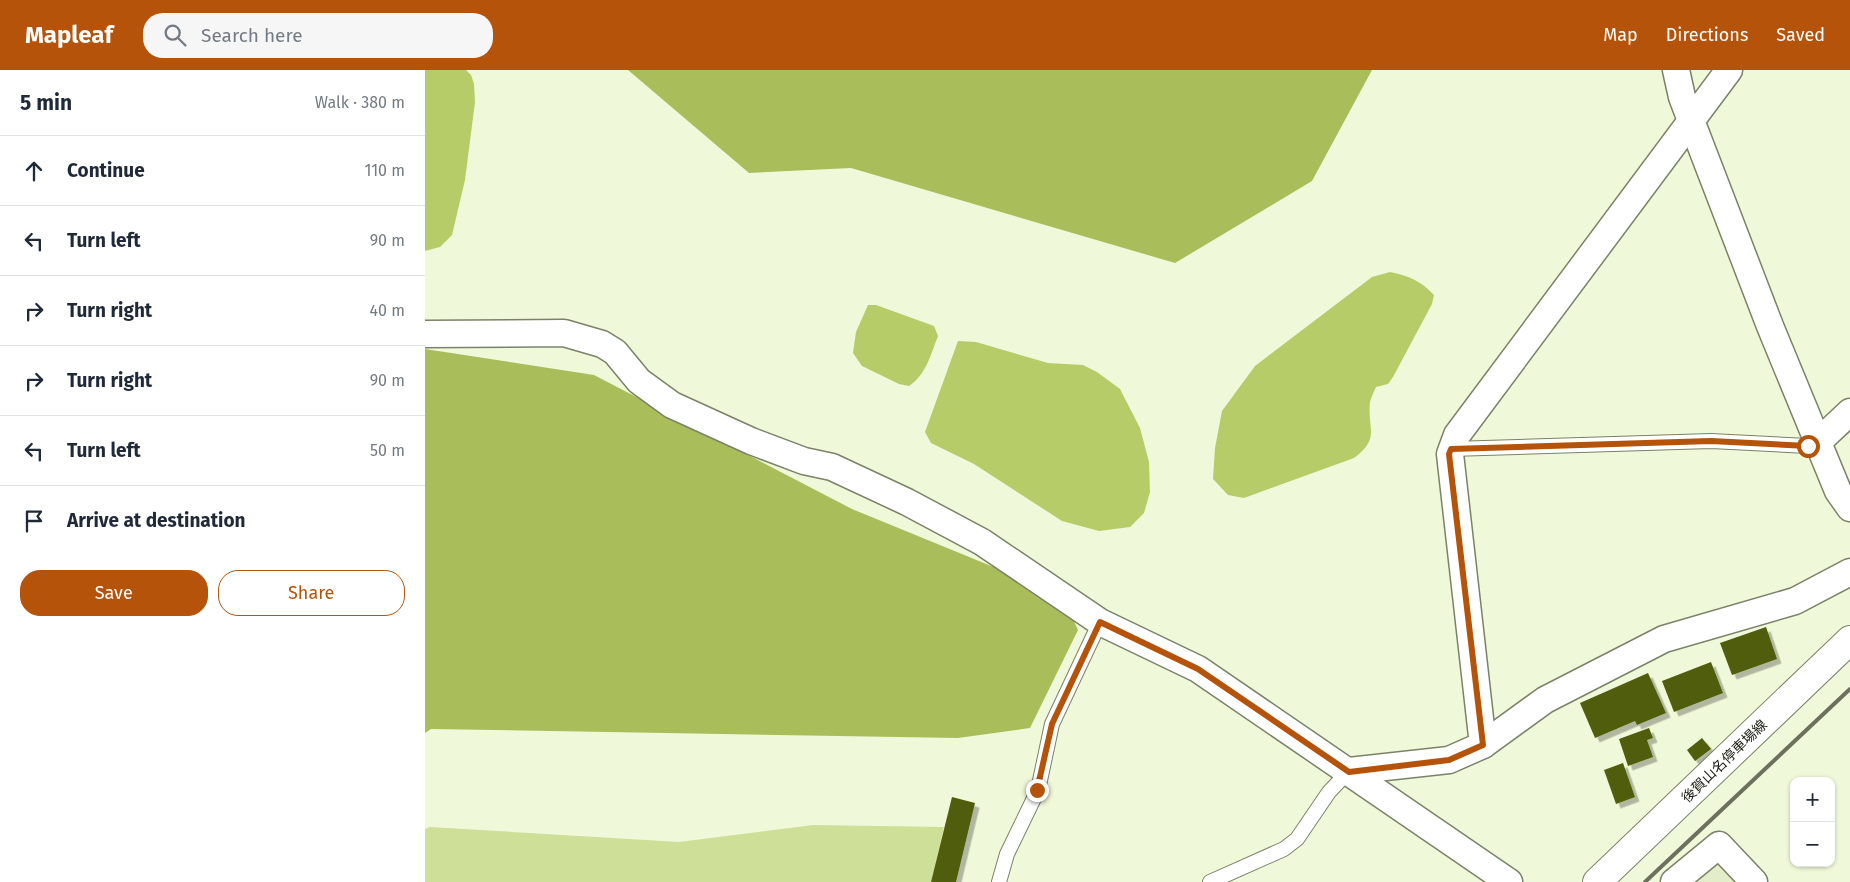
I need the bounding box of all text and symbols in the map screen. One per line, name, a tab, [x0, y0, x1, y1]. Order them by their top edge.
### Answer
search box	[143, 13, 493, 58]
text: Mapleaf	[25, 21, 113, 49]
icon: search	[161, 21, 189, 49]
text: Search here	[201, 24, 303, 47]
text: Map	[1603, 24, 1638, 46]
text: Directions	[1666, 24, 1748, 46]
text: Saved	[1776, 24, 1825, 46]
text: 5 min	[20, 90, 72, 116]
text: Walk · 380 m	[315, 93, 405, 112]
icon: ahead	[20, 157, 48, 185]
text: Continue	[67, 159, 145, 182]
text: 110 m	[364, 161, 405, 180]
icon: left	[20, 227, 48, 255]
text: Turn left	[67, 229, 141, 252]
text: 90 m	[370, 231, 405, 250]
icon: right	[20, 297, 48, 325]
text: Turn right	[67, 299, 152, 322]
text: 40 m	[370, 301, 405, 320]
icon: right	[20, 367, 48, 395]
text: Turn right	[67, 369, 152, 392]
text: 90 m	[370, 371, 405, 390]
route start	[1797, 435, 1820, 458]
icon: left	[20, 437, 48, 465]
text: Turn left	[67, 439, 141, 462]
text: 50 m	[370, 441, 405, 460]
icon: arrive	[20, 507, 48, 535]
text: Arrive at destination	[67, 509, 246, 532]
button: Save	[20, 570, 208, 616]
button: Share	[218, 570, 405, 616]
street label: 後賀山名停車場線	[1678, 716, 1771, 806]
map controls	[1790, 777, 1835, 867]
button: +	[1790, 777, 1835, 822]
route end	[1026, 779, 1049, 802]
button: −	[1790, 822, 1835, 867]

